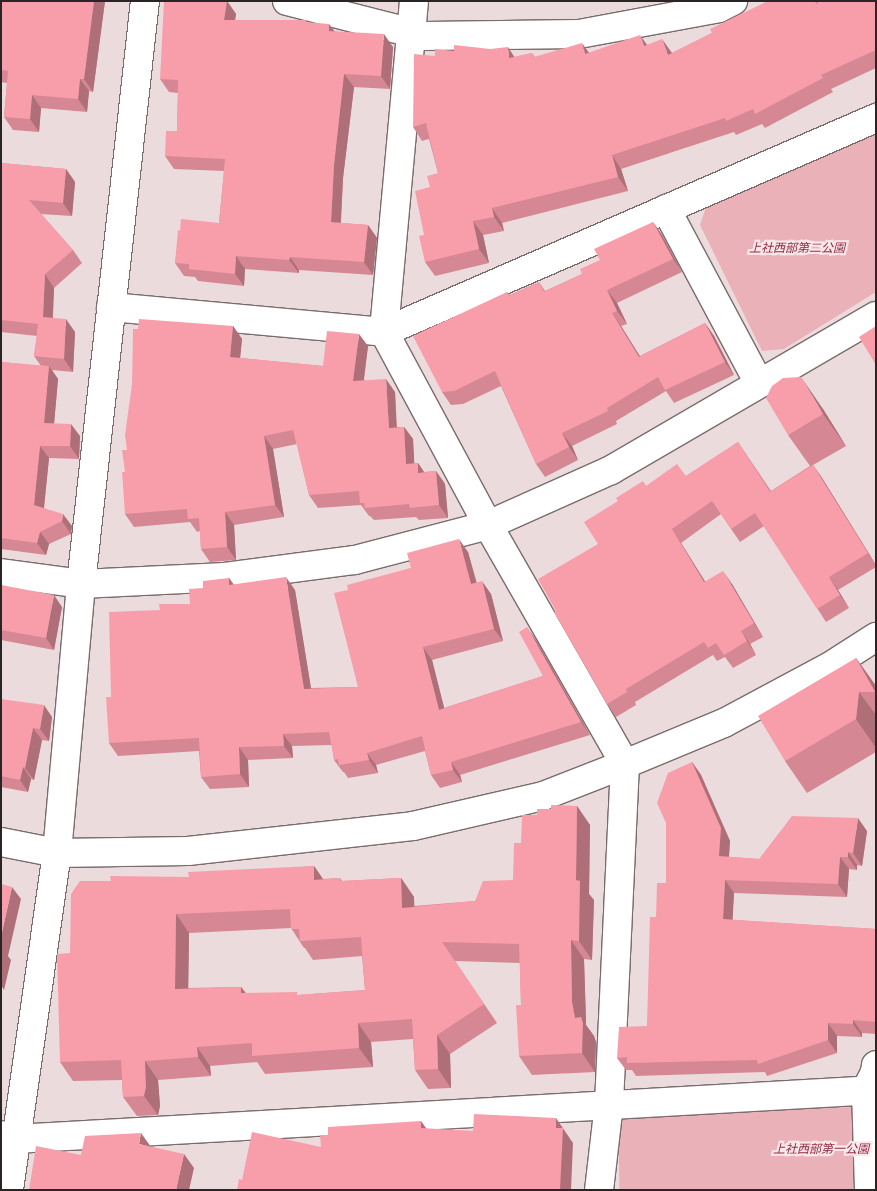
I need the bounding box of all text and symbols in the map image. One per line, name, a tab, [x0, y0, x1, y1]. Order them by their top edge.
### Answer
park label: 上社西部第二公園	[749, 241, 845, 255]
park label: 上社西部第一公園	[773, 1142, 869, 1156]

